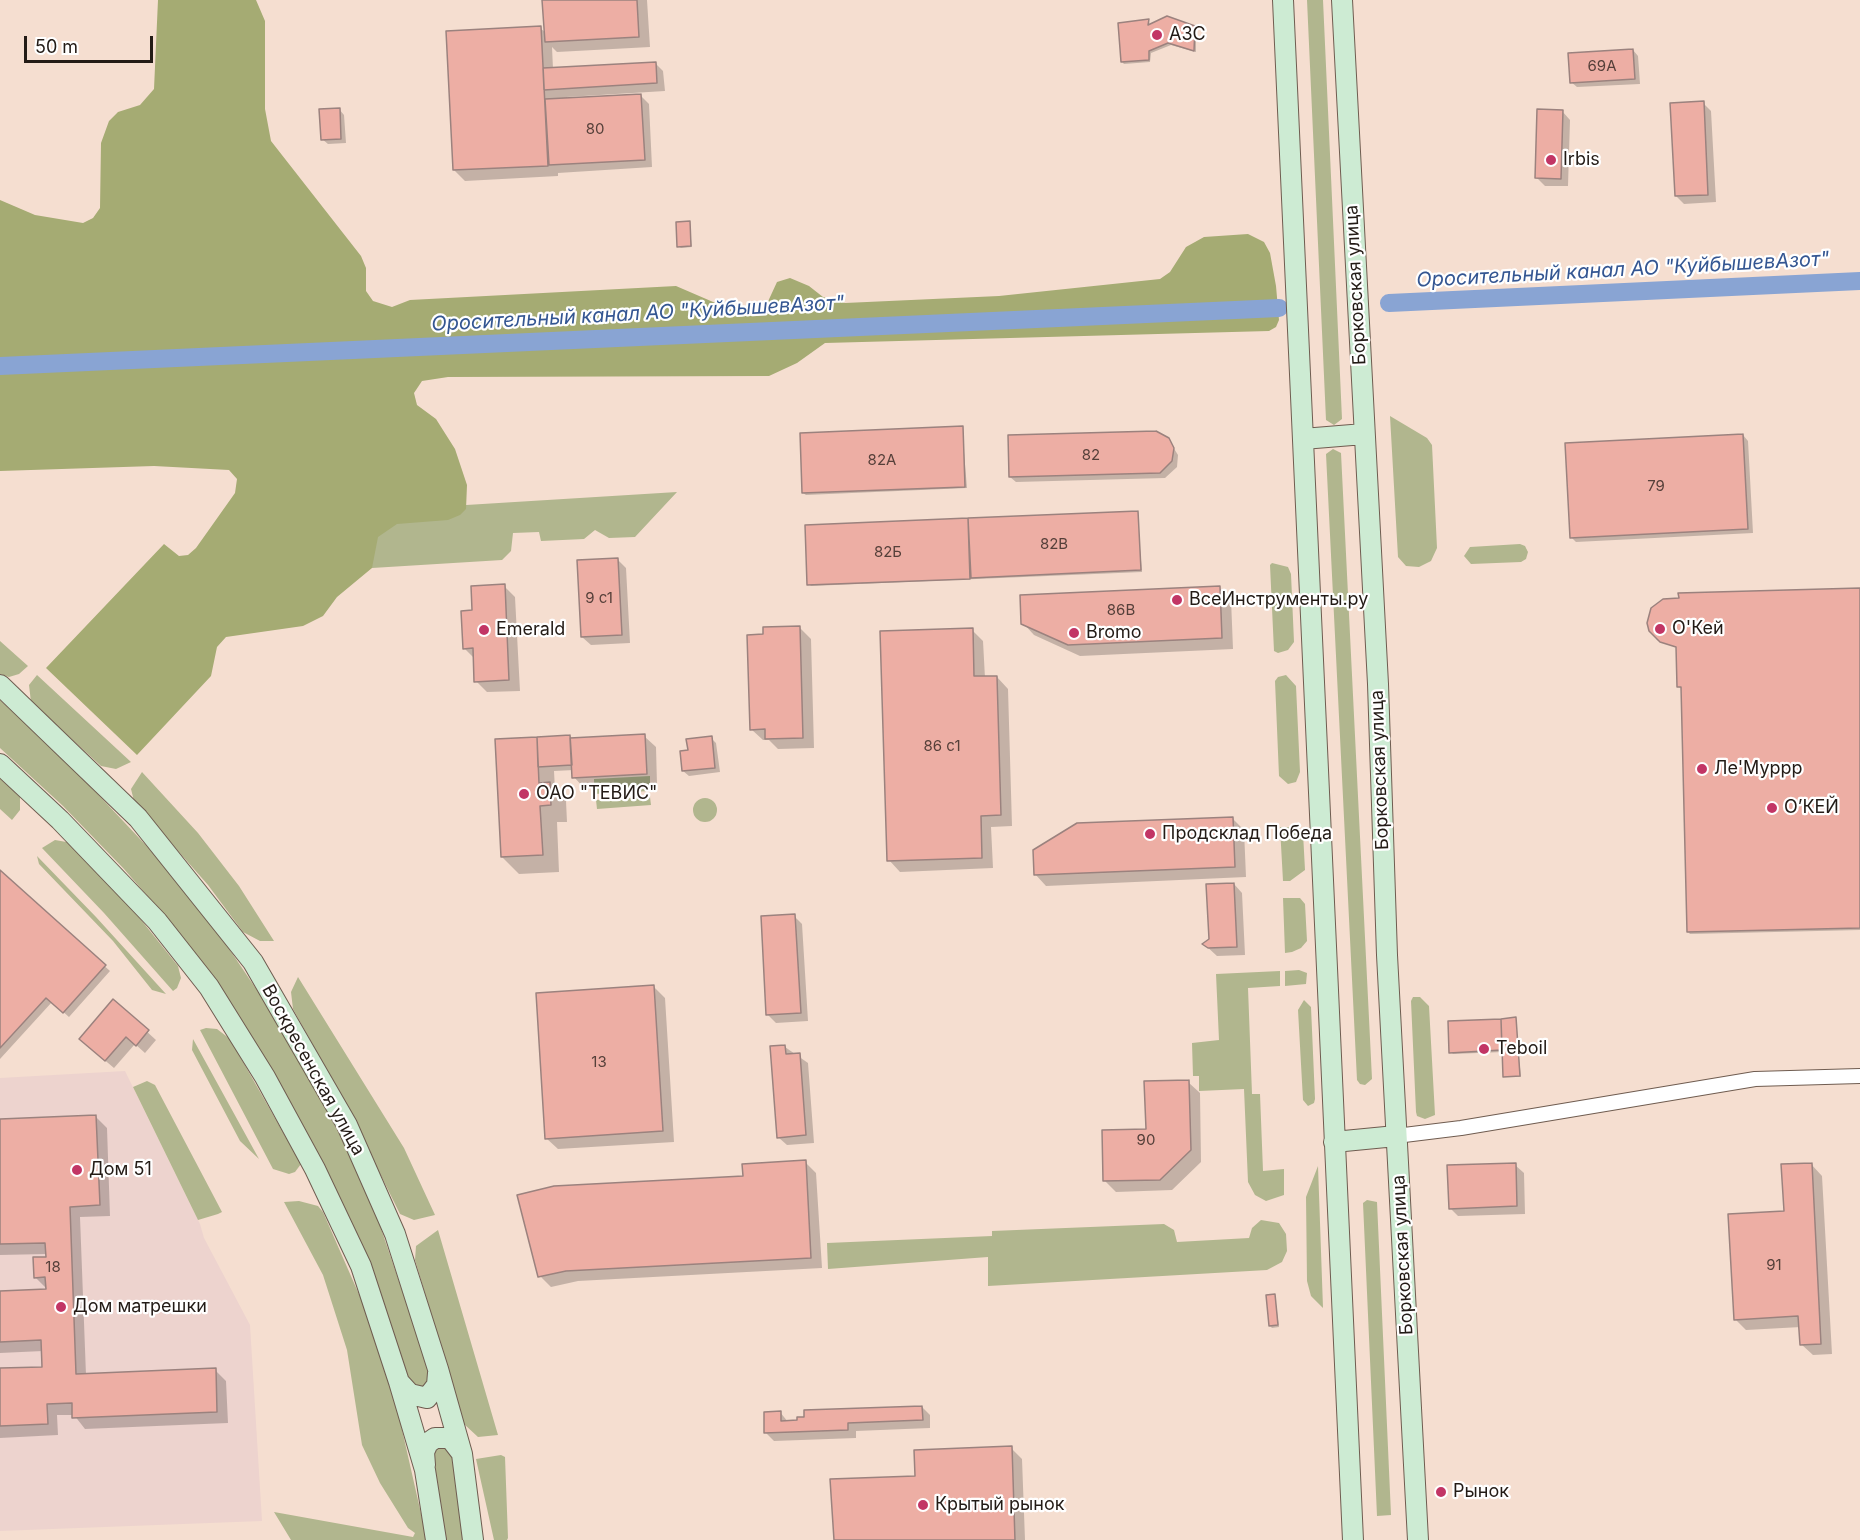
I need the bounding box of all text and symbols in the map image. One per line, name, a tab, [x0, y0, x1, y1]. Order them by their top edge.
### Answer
scale bar	[27, 24, 156, 62]
place label: АЗС	[1169, 24, 1206, 46]
marker: АЗС	[1150, 28, 1164, 42]
text: 50 m	[35, 36, 78, 57]
house number: 69А	[1588, 57, 1616, 75]
house number: 80	[586, 120, 604, 138]
place label: Irbis	[1563, 149, 1600, 171]
marker: Irbis	[1544, 153, 1558, 167]
street label: Борковская улица	[1341, 204, 1371, 366]
water label: Оросительный канал АО "КуйбышевАзот"	[1416, 247, 1830, 293]
water label: Оросительный канал АО "КуйбышевАзот"	[431, 291, 845, 337]
house number: 82	[1082, 446, 1100, 464]
house number: 82А	[868, 451, 896, 469]
house number: 79	[1647, 477, 1665, 495]
house number: 82В	[1040, 535, 1068, 553]
house number: 82Б	[874, 543, 902, 561]
house number: 9 с1	[585, 589, 613, 607]
place label: ВсеИнструменты.ру	[1189, 589, 1368, 611]
marker: ВсеИнструменты.ру	[1170, 593, 1184, 607]
house number: 86В	[1107, 601, 1135, 619]
place label: О'Кей	[1672, 618, 1724, 640]
place label: Emerald	[496, 619, 565, 641]
place label: Bromo	[1086, 622, 1142, 644]
marker: О'Кей	[1653, 622, 1667, 636]
marker: Emerald	[477, 623, 491, 637]
marker: Bromo	[1067, 626, 1081, 640]
street label: Борковская улица	[1366, 690, 1394, 850]
house number: 86 c1	[924, 737, 960, 755]
place label: Ле'Муррр	[1714, 758, 1803, 780]
marker: Ле'Муррр	[1695, 762, 1709, 776]
place label: ОАО "ТЕВИС"	[536, 783, 657, 805]
marker: ОАО "ТЕВИС"	[517, 787, 531, 801]
place label: О’КЕЙ	[1784, 797, 1839, 819]
marker: О’КЕЙ	[1765, 801, 1779, 815]
place label: Продсклад Победа	[1162, 823, 1332, 845]
marker: Продсклад Победа	[1143, 827, 1157, 841]
street label: Воскресенская улица	[257, 981, 369, 1159]
place label: Teboil	[1496, 1038, 1547, 1060]
marker: Teboil	[1477, 1042, 1491, 1056]
house number: 13	[591, 1053, 607, 1071]
house number: 90	[1137, 1131, 1155, 1149]
place label: Дом 51	[89, 1159, 152, 1181]
marker: Дом 51	[70, 1163, 84, 1177]
street label: Борковская улица	[1388, 1174, 1418, 1336]
house number: 91	[1766, 1256, 1782, 1274]
house number: 18	[45, 1258, 61, 1276]
place label: Дом матрешки	[73, 1296, 207, 1318]
marker: Дом матрешки	[54, 1300, 68, 1314]
place label: Рынок	[1453, 1481, 1509, 1503]
marker: Рынок	[1434, 1485, 1448, 1499]
place label: Крытый рынок	[935, 1494, 1064, 1516]
marker: Крытый рынок	[916, 1498, 930, 1512]

